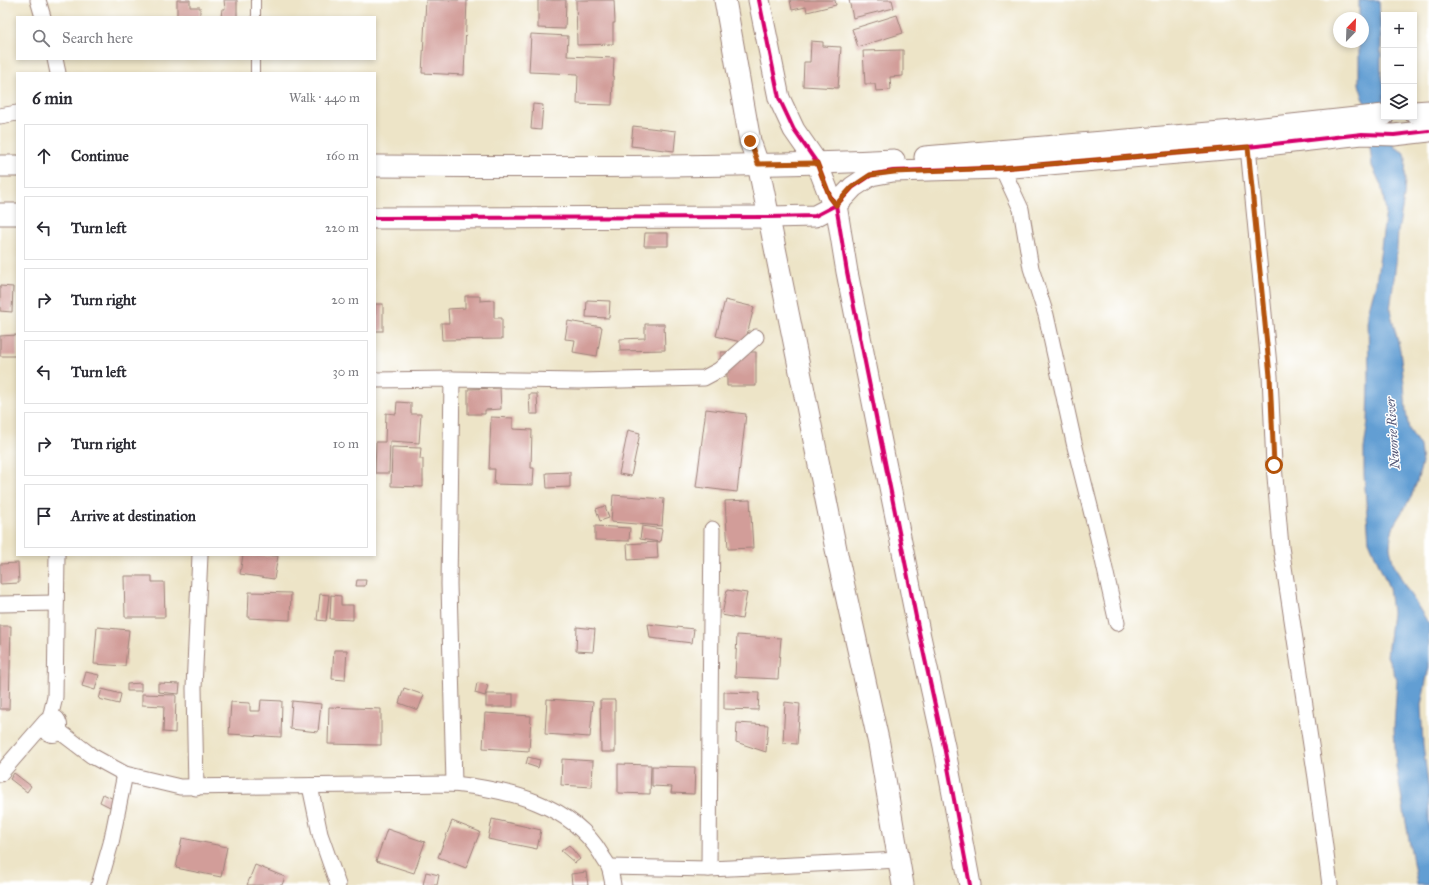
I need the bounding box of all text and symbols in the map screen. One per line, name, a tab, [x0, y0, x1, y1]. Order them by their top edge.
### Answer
north arrow	[1333, 12, 1369, 48]
map controls	[1381, 12, 1417, 120]
button: +	[1381, 12, 1417, 48]
search box	[16, 16, 376, 60]
icon: search	[30, 27, 52, 49]
text: Search here	[62, 29, 133, 47]
button: −	[1381, 48, 1417, 84]
button: layers	[1381, 84, 1417, 120]
text: 6 min	[32, 88, 73, 109]
text: Walk · 440 m	[289, 90, 360, 106]
route end	[741, 132, 759, 150]
icon: ahead	[33, 145, 55, 167]
text: Continue	[71, 147, 129, 165]
text: 160 m	[326, 148, 359, 164]
icon: left	[33, 217, 55, 239]
text: Turn left	[71, 219, 127, 237]
text: 220 m	[325, 220, 359, 236]
icon: right	[33, 289, 55, 311]
text: Turn right	[71, 291, 136, 309]
text: 20 m	[331, 292, 359, 308]
icon: left	[33, 361, 55, 383]
text: Turn left	[71, 363, 127, 381]
text: 30 m	[333, 364, 359, 380]
water label: Nworie River	[1382, 396, 1404, 471]
icon: right	[33, 433, 55, 455]
text: Turn right	[71, 435, 136, 453]
text: 10 m	[333, 436, 359, 452]
route start	[1265, 456, 1283, 474]
icon: arrive	[33, 505, 55, 527]
text: Arrive at destination	[71, 507, 196, 525]

